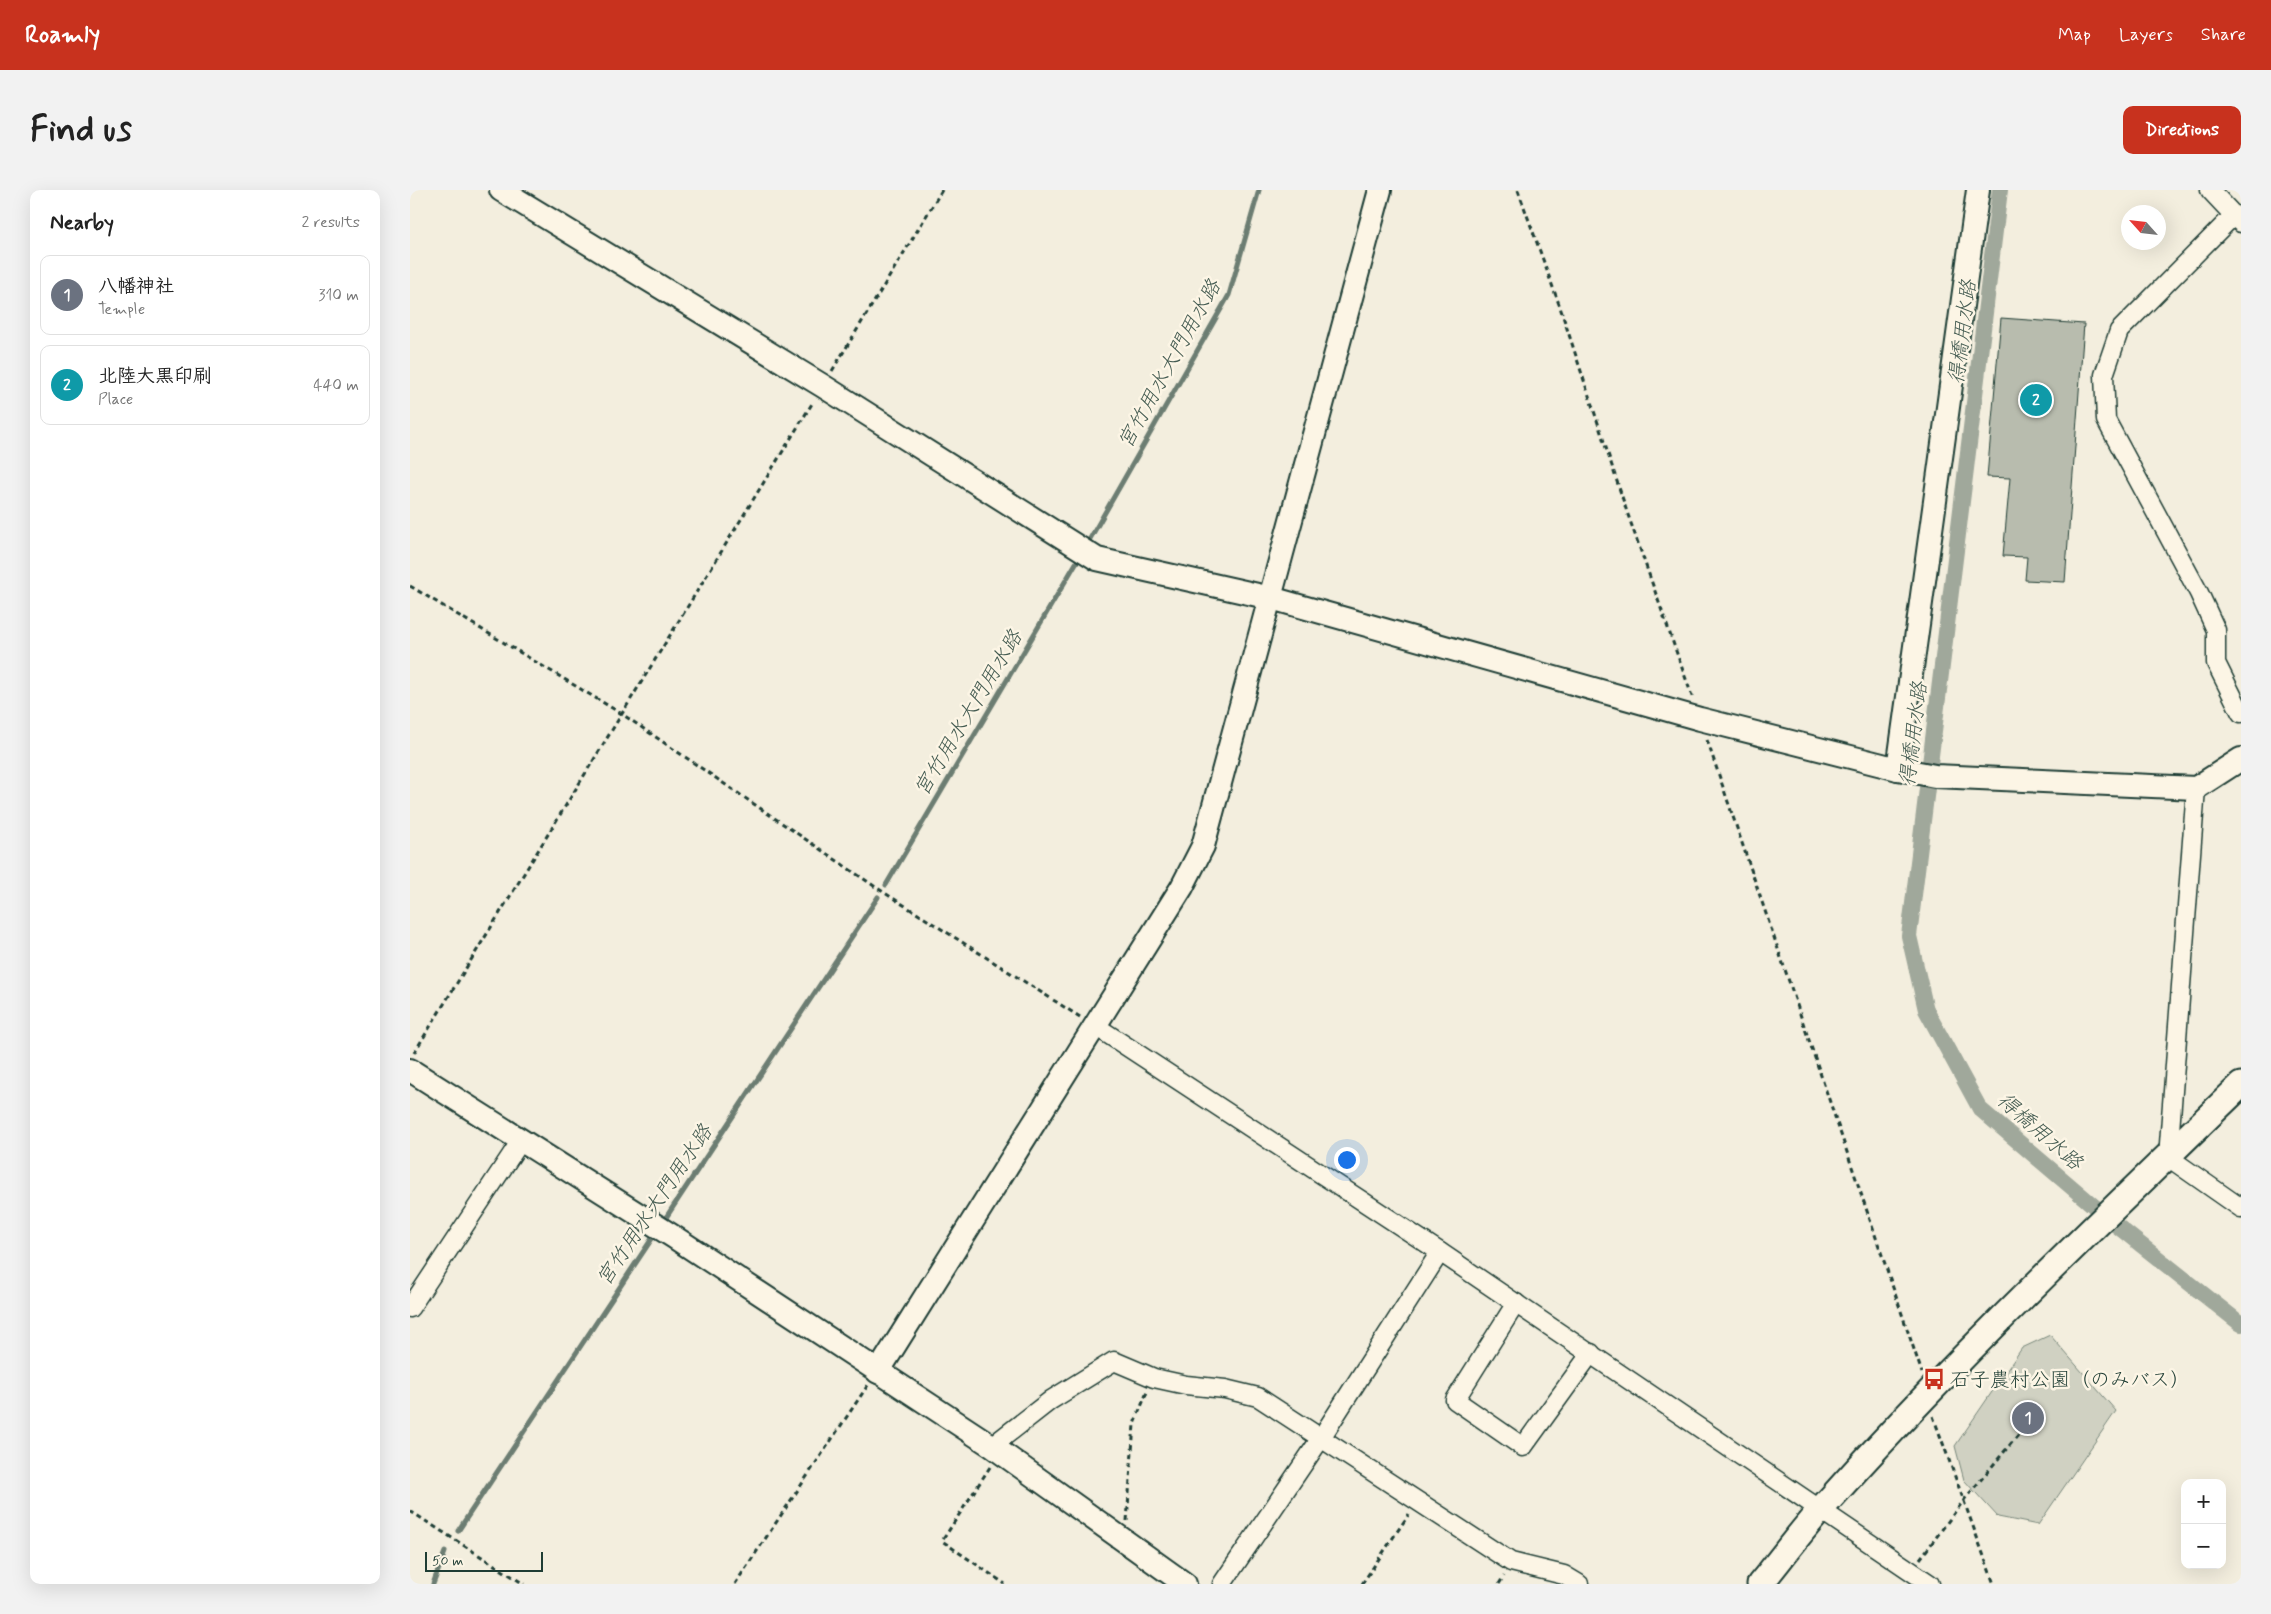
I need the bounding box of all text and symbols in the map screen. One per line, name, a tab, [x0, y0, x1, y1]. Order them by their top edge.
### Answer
text: Roamly	[25, 20, 100, 51]
text: Map	[2058, 23, 2091, 47]
text: Layers	[2119, 23, 2173, 47]
text: Share	[2201, 23, 2246, 47]
button: Directions	[2123, 106, 2241, 154]
text: Find us	[30, 107, 132, 153]
north arrow	[2121, 205, 2166, 250]
text: Nearby	[50, 209, 114, 237]
text: 2 results	[302, 212, 360, 233]
text: 八幡神社	[98, 274, 174, 299]
water label: 宮竹用水大門用水路	[1112, 274, 1228, 454]
water label: 得橋用水路	[1943, 277, 1983, 386]
text: 1	[63, 285, 71, 306]
text: 310 m	[318, 285, 359, 306]
text: Temple	[98, 299, 145, 320]
text: 北陸大黒印刷	[98, 364, 212, 389]
text: 2	[63, 375, 71, 396]
text: 440 m	[313, 375, 359, 396]
pin: 2	[2020, 381, 2052, 419]
text: Place	[98, 389, 133, 410]
water label: 宮竹用水大門用水路	[908, 624, 1030, 802]
water label: 得橋用水路	[1894, 679, 1934, 788]
water label: 得橋用水路	[1991, 1087, 2089, 1177]
water label: 宮竹用水大門用水路	[590, 1119, 720, 1292]
your location	[1334, 1147, 1360, 1173]
bus stop icon: 石子農村公園（のみバス）	[1921, 1366, 1947, 1392]
place label: 石子農村公園（のみバス）	[1950, 1367, 2190, 1394]
pin: 1	[2012, 1399, 2044, 1437]
map controls	[2181, 1479, 2226, 1569]
button: +	[2181, 1479, 2226, 1524]
button: −	[2181, 1524, 2226, 1569]
scale bar	[425, 1549, 542, 1572]
text: 50 m	[432, 1552, 463, 1570]

